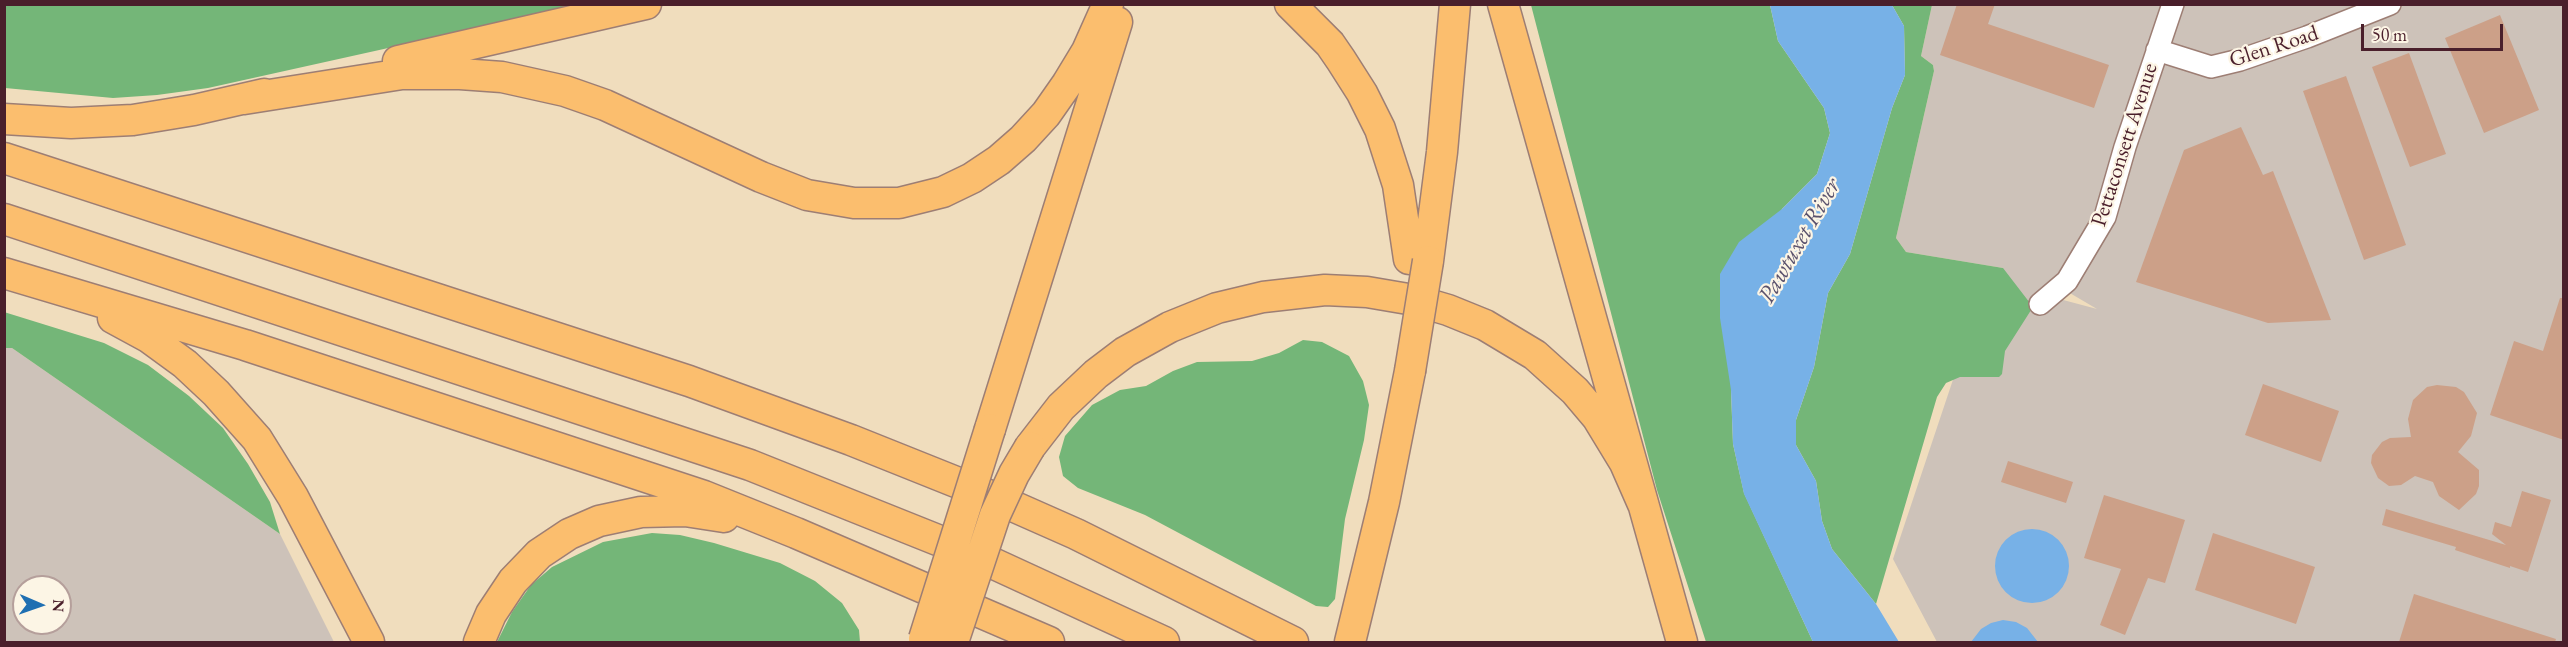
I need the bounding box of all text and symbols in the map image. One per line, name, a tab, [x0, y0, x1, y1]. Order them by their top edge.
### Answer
scale bar	[2364, 12, 2506, 50]
street label: Glen Road	[2226, 20, 2322, 74]
text: 50 m	[2372, 23, 2407, 46]
street label: Pettaconsett Avenue	[2086, 60, 2164, 230]
water label: Pawtuxet River	[1753, 173, 1847, 309]
north arrow	[12, 575, 72, 635]
text: N	[48, 599, 69, 612]

